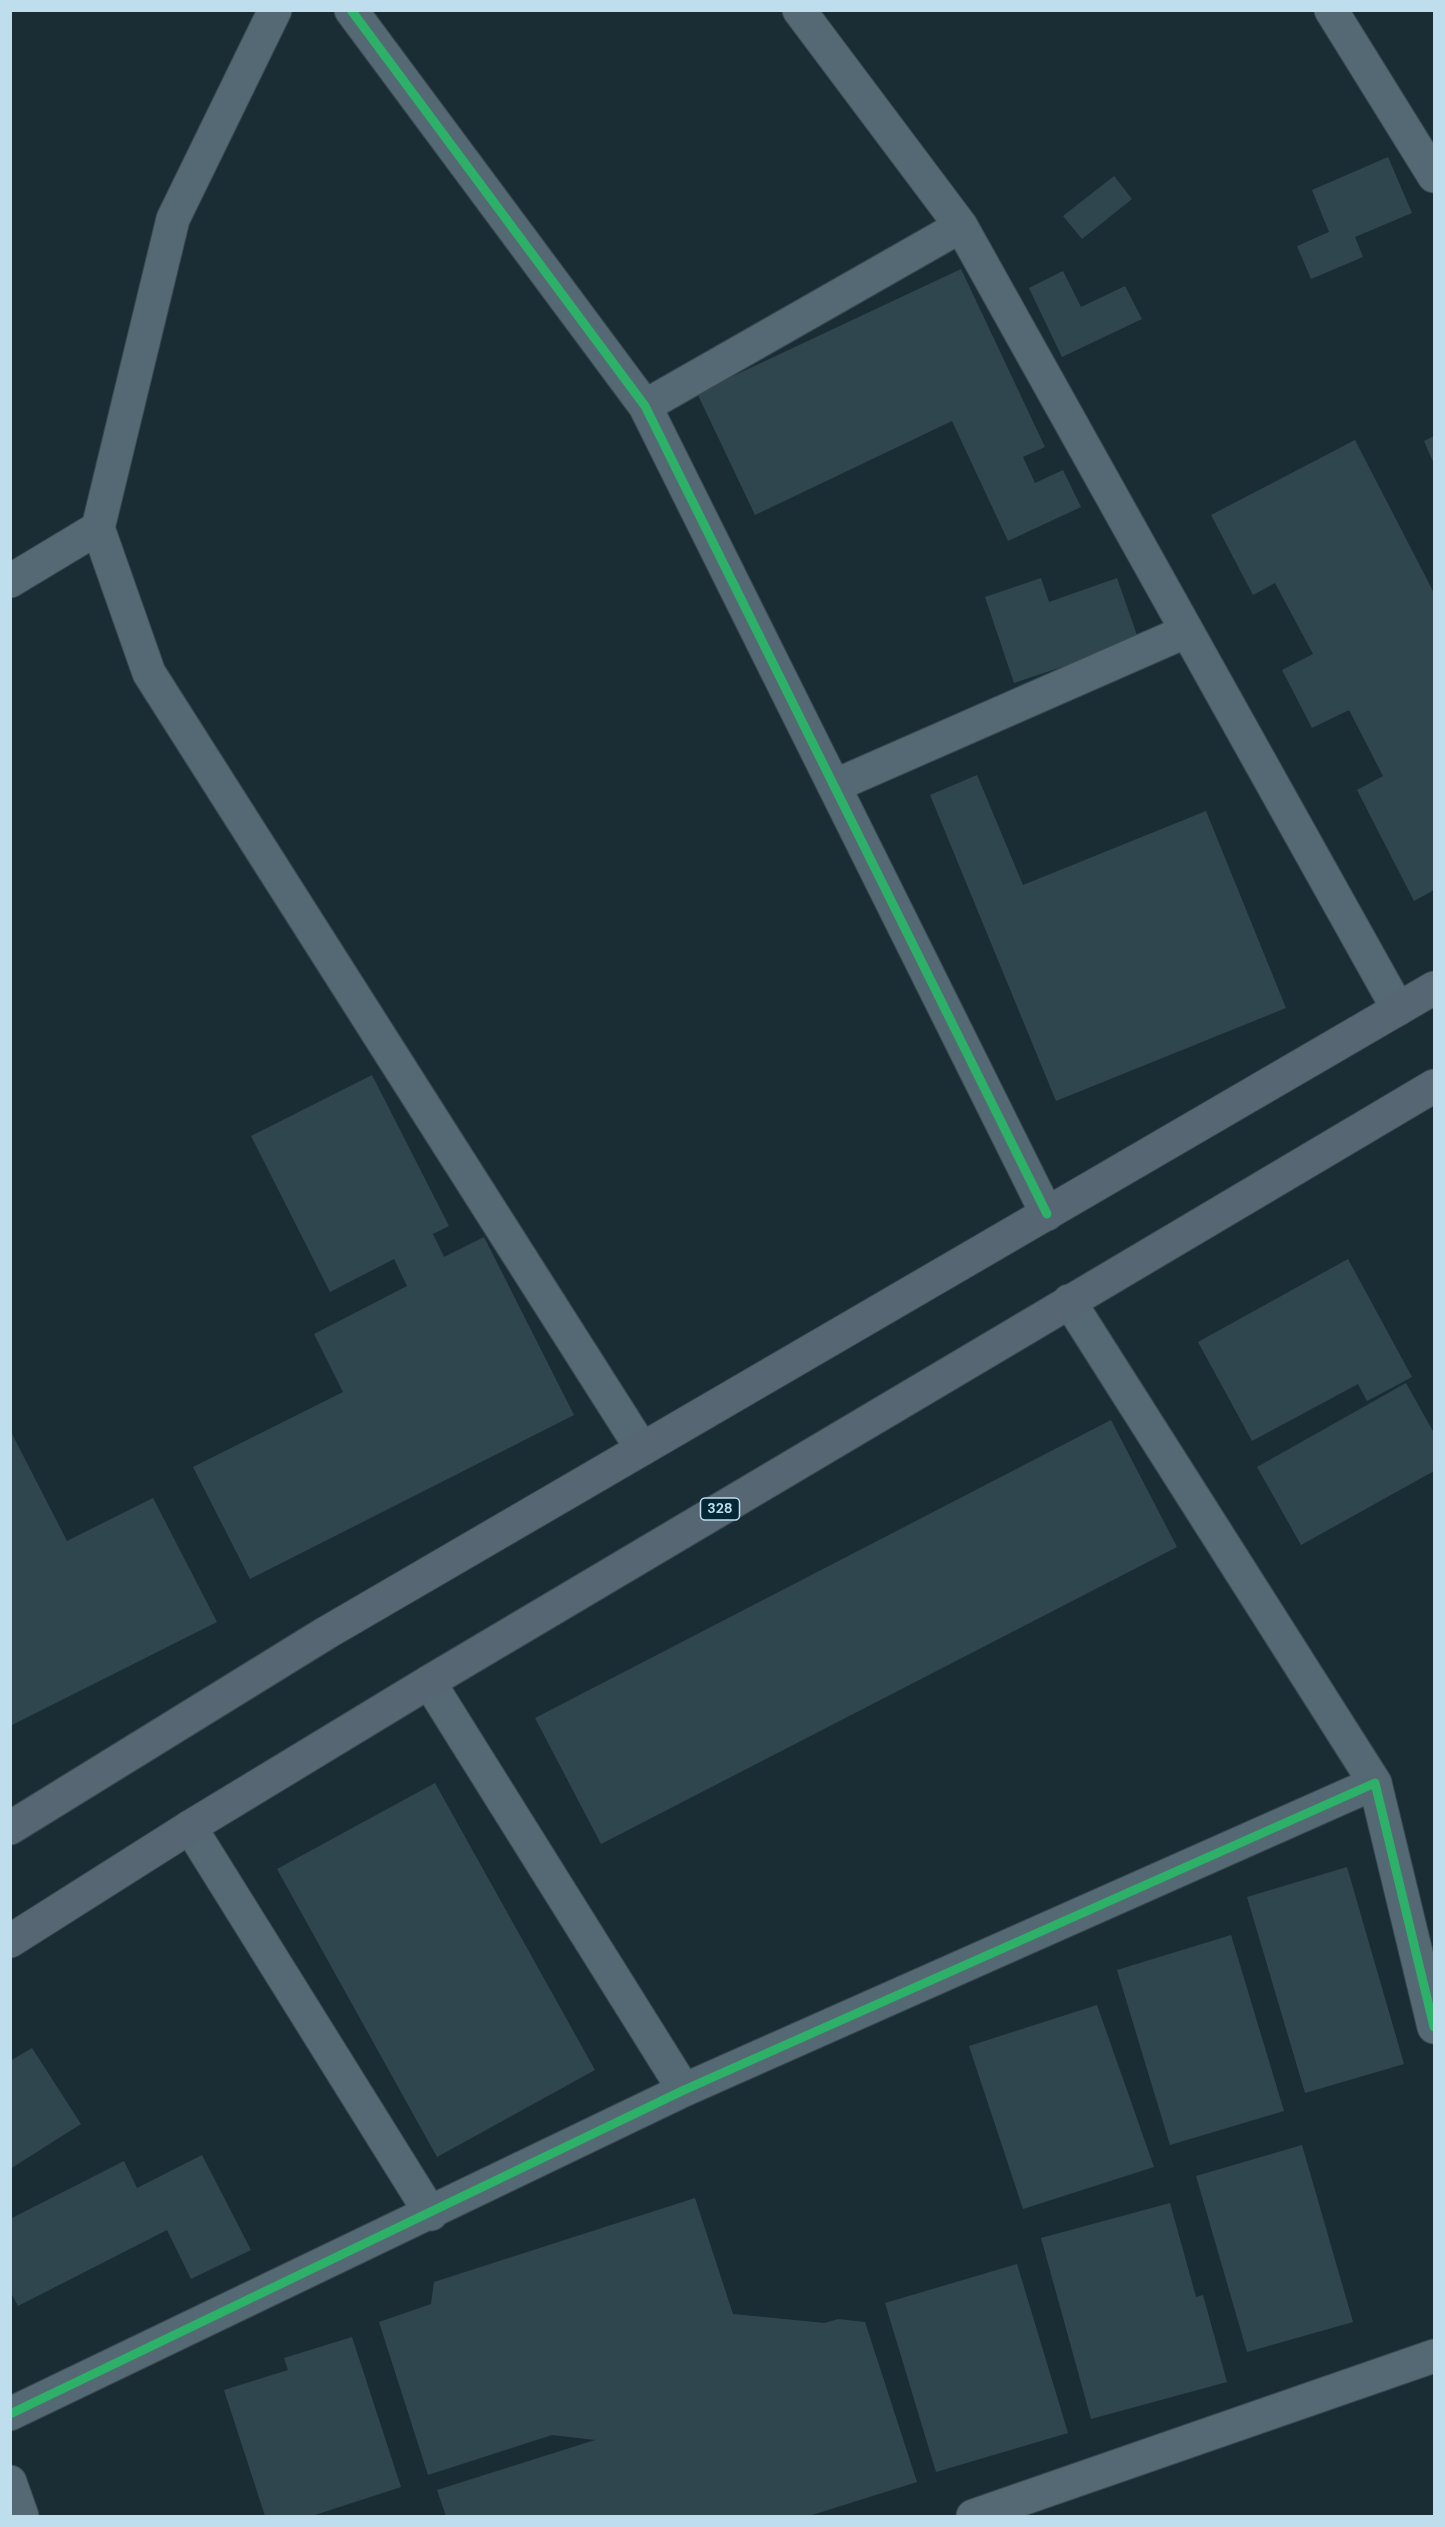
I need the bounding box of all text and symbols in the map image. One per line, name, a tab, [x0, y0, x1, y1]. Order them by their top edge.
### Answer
road number: 328	[700, 1498, 740, 1520]

